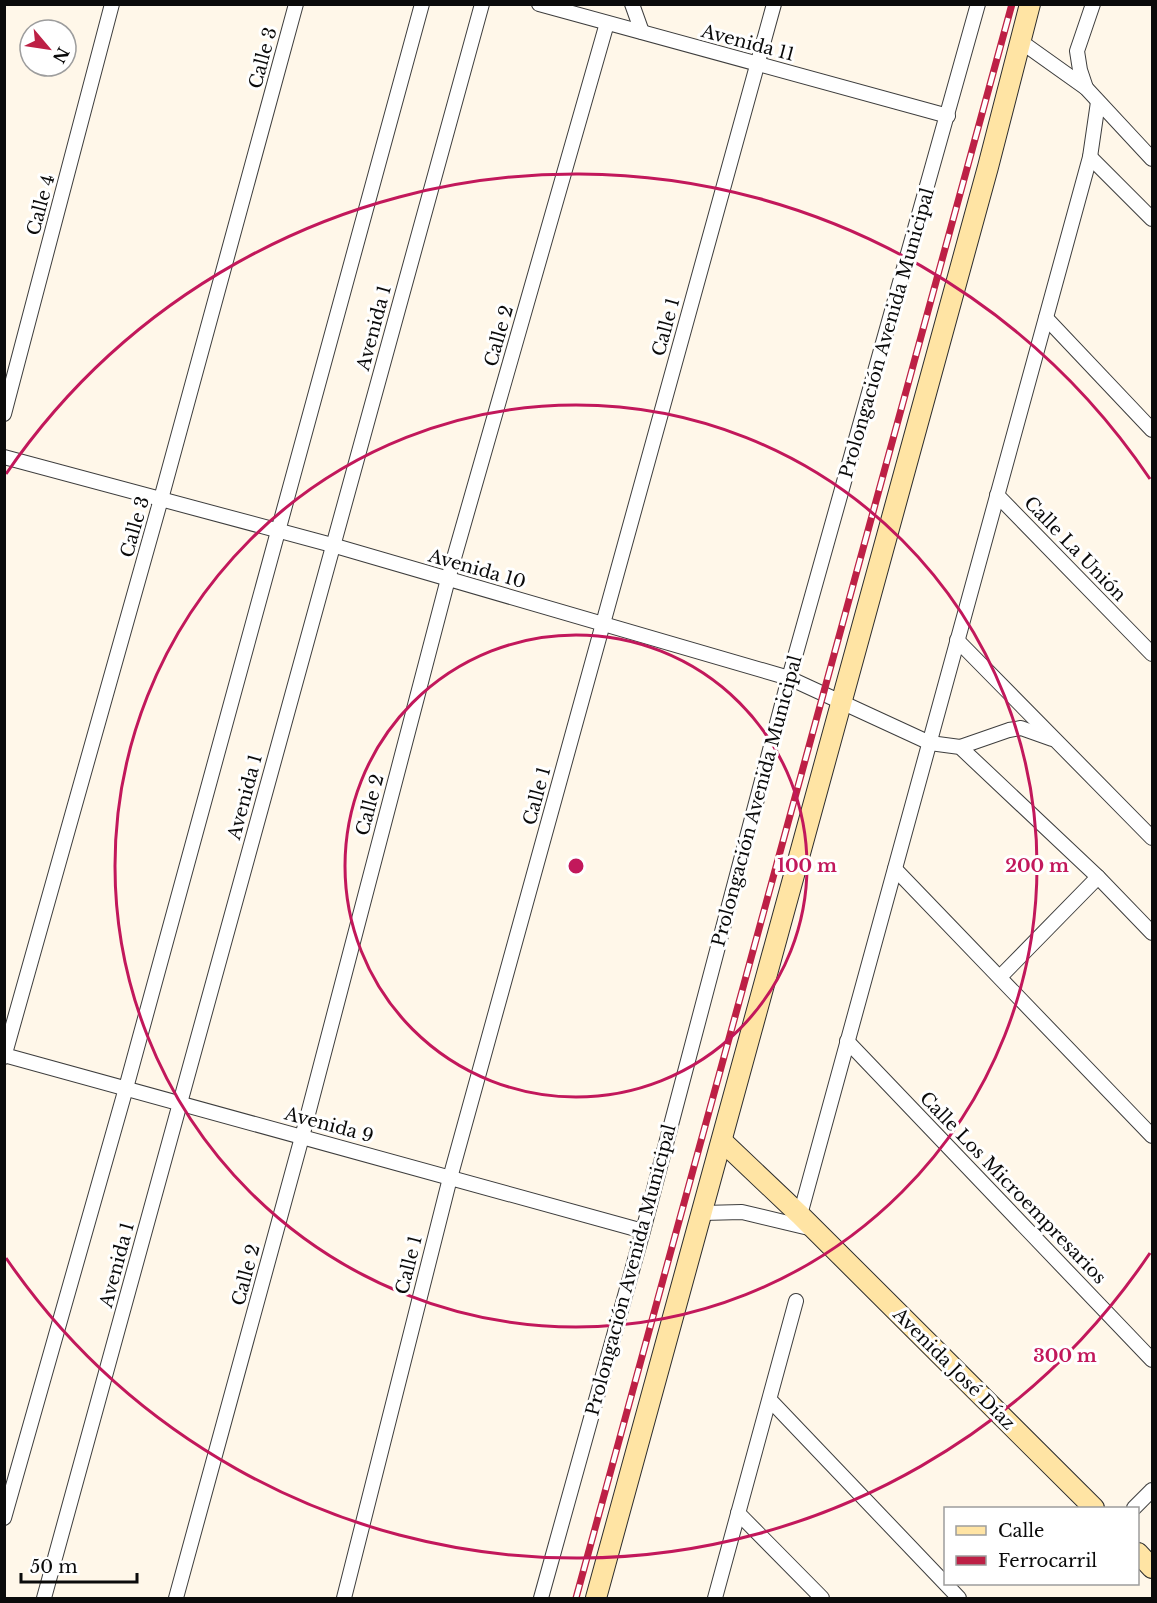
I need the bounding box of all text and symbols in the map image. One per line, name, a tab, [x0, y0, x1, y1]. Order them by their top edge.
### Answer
north arrow	[18, 18, 78, 78]
street label: Avenida 11	[698, 20, 797, 66]
street label: Calle 3	[244, 25, 282, 91]
text: N	[49, 44, 74, 67]
street label: Calle 4	[22, 172, 60, 238]
street label: Prolongación Avenida Municipal	[835, 185, 939, 481]
street label: Avenida 1	[352, 283, 396, 374]
street label: Calle 1	[648, 295, 684, 359]
street label: Calle 2	[480, 303, 518, 369]
street label: Calle La Unión	[1019, 492, 1131, 606]
street label: Calle 3	[116, 494, 154, 560]
street label: Avenida 10	[425, 544, 528, 593]
street label: Prolongación Avenida Municipal	[707, 653, 807, 949]
street label: Avenida 1	[223, 752, 267, 843]
street label: Calle 1	[519, 764, 555, 828]
street label: Calle 2	[351, 772, 389, 838]
text: 100 m	[777, 855, 837, 877]
text: 200 m	[1005, 855, 1069, 877]
centre of rings	[566, 856, 586, 876]
street label: Calle Los Microempresarios	[915, 1087, 1111, 1289]
street label: Avenida 9	[281, 1102, 376, 1147]
street label: Prolongación Avenida Municipal	[581, 1122, 681, 1418]
street label: Avenida 1	[95, 1220, 139, 1311]
street label: Calle 1	[391, 1233, 427, 1297]
street label: Calle 2	[227, 1242, 265, 1308]
street label: Avenida José Díaz	[888, 1303, 1020, 1435]
text: 300 m	[1033, 1345, 1097, 1367]
legend	[944, 1507, 1139, 1585]
text: Calle	[998, 1520, 1044, 1542]
scale bar	[21, 1546, 136, 1584]
text: Ferrocarril	[998, 1550, 1097, 1572]
text: 50 m	[30, 1556, 78, 1578]

